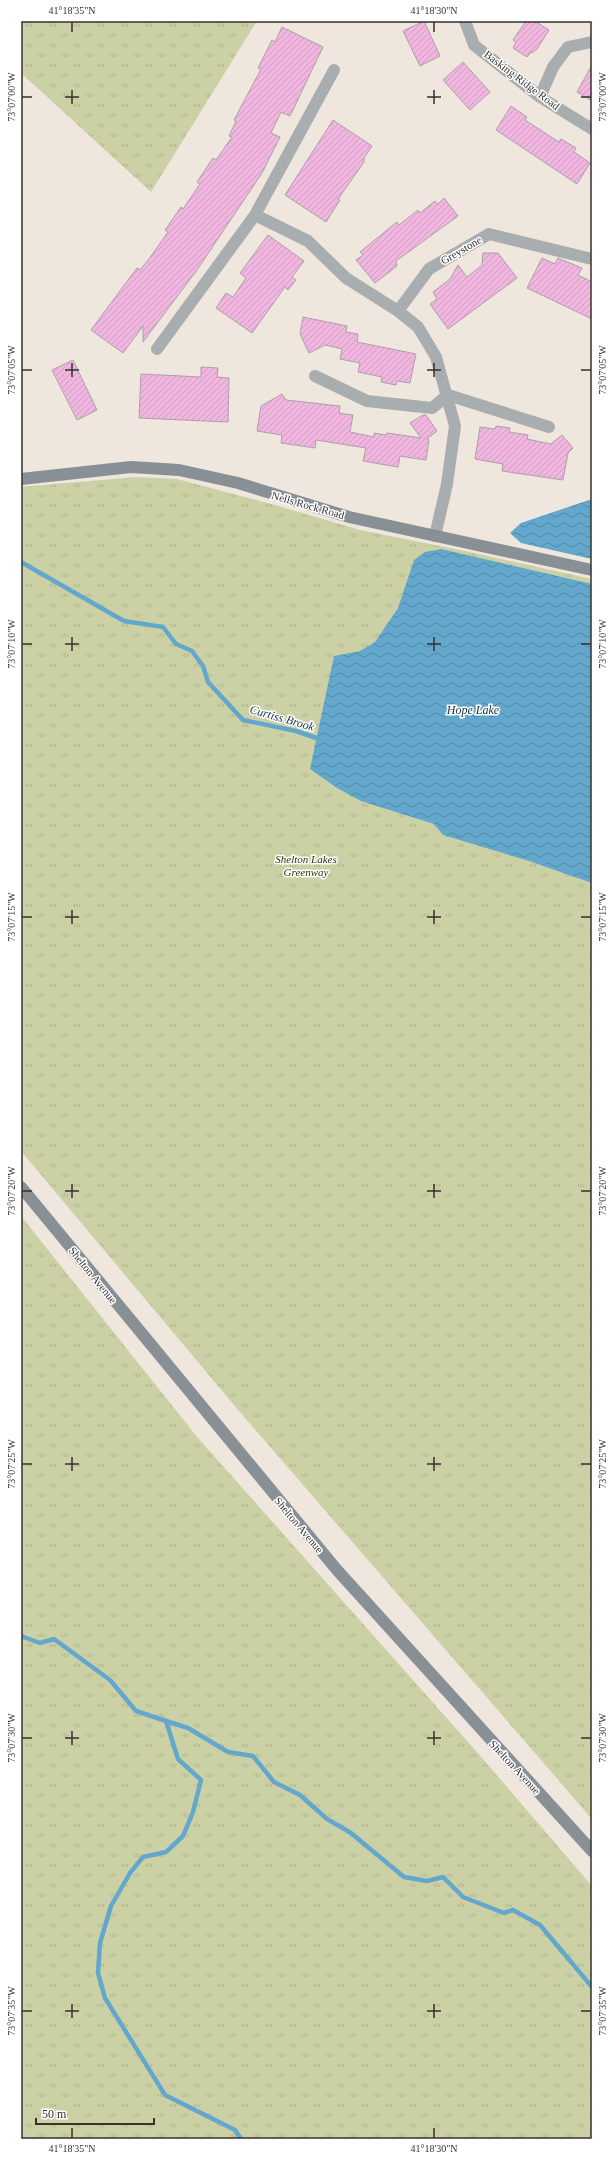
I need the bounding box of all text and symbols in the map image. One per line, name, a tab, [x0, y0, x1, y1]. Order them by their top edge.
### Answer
text: 41°18'35"N	[48, 5, 96, 16]
text: 41°18'30"N	[410, 5, 458, 16]
street label: Basking Ridge Road	[482, 48, 562, 112]
text: 73°07'00"W	[6, 72, 17, 122]
text: 73°07'00"W	[597, 72, 608, 122]
street label: Greystone	[438, 233, 484, 267]
text: 73°07'05"W	[6, 345, 17, 395]
text: 73°07'05"W	[597, 345, 608, 395]
street label: Nells Rock Road	[270, 489, 346, 521]
text: 73°07'10"W	[6, 619, 17, 669]
text: 73°07'10"W	[597, 619, 608, 669]
water label: Curtiss Brook	[248, 702, 317, 734]
water label: Hope Lake	[446, 703, 500, 717]
park label: Shelton Lakes Greenway	[275, 853, 337, 878]
text: 73°07'15"W	[6, 892, 17, 942]
text: 73°07'15"W	[597, 892, 608, 942]
text: 73°07'20"W	[6, 1166, 17, 1216]
text: 73°07'20"W	[597, 1166, 608, 1216]
street label: Shelton Avenue	[67, 1244, 119, 1306]
text: 73°07'25"W	[6, 1439, 17, 1489]
text: 73°07'25"W	[597, 1439, 608, 1489]
street label: Shelton Avenue	[272, 1495, 326, 1555]
text: 73°07'30"W	[6, 1713, 17, 1763]
text: 73°07'30"W	[597, 1713, 608, 1763]
street label: Shelton Avenue	[487, 1738, 543, 1796]
text: 73°07'35"W	[6, 1986, 17, 2036]
text: 73°07'35"W	[597, 1986, 608, 2036]
scale bar	[36, 2100, 154, 2126]
text: 50 m	[42, 2107, 67, 2121]
text: 41°18'35"N	[48, 2143, 96, 2154]
text: 41°18'30"N	[410, 2143, 458, 2154]

